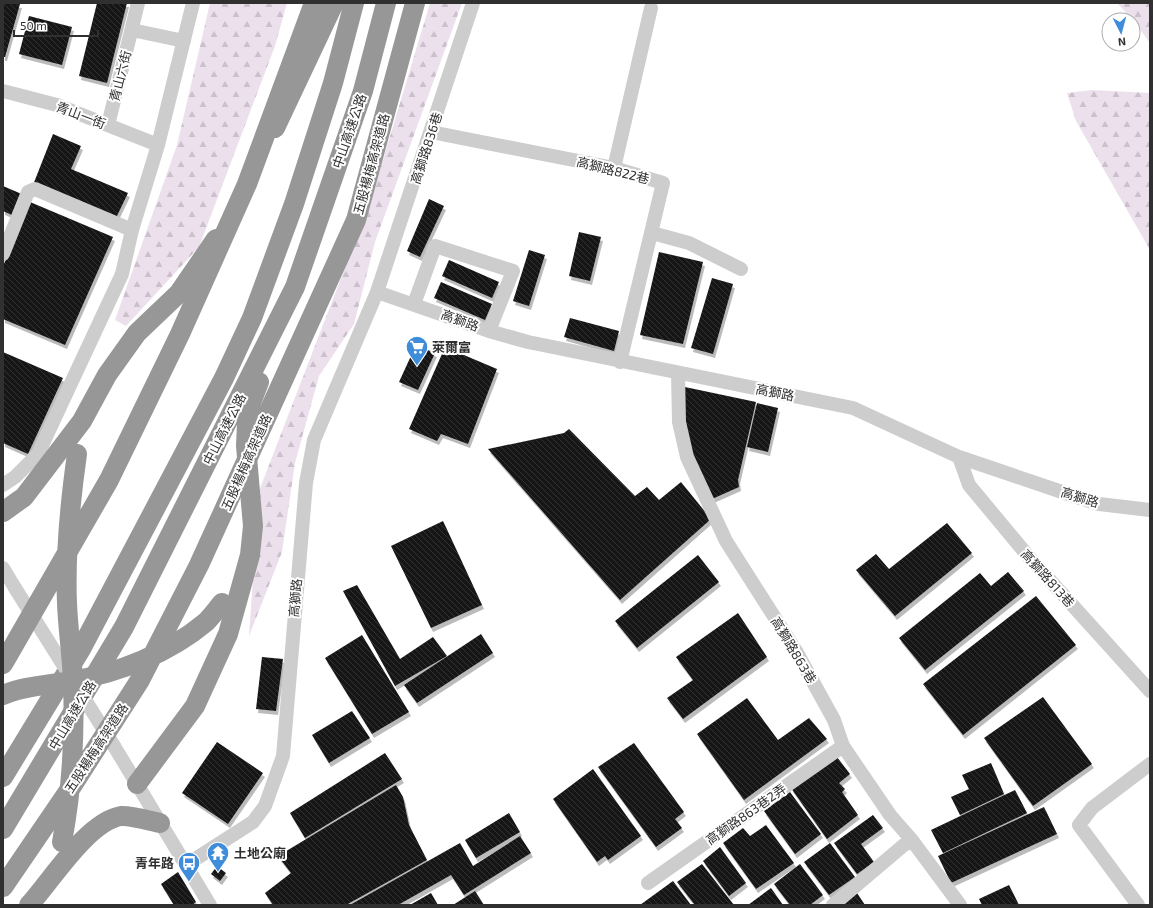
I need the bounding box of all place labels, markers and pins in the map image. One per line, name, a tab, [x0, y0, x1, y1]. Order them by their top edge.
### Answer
supermarket icon: 萊爾富	[404, 334, 430, 367]
place label: 萊爾富	[432, 339, 471, 355]
temple icon: 土地公廟	[205, 840, 231, 873]
place label: 土地公廟	[234, 845, 286, 861]
bus stop icon: 青年路	[176, 850, 202, 883]
place label: 青年路	[135, 855, 174, 871]

